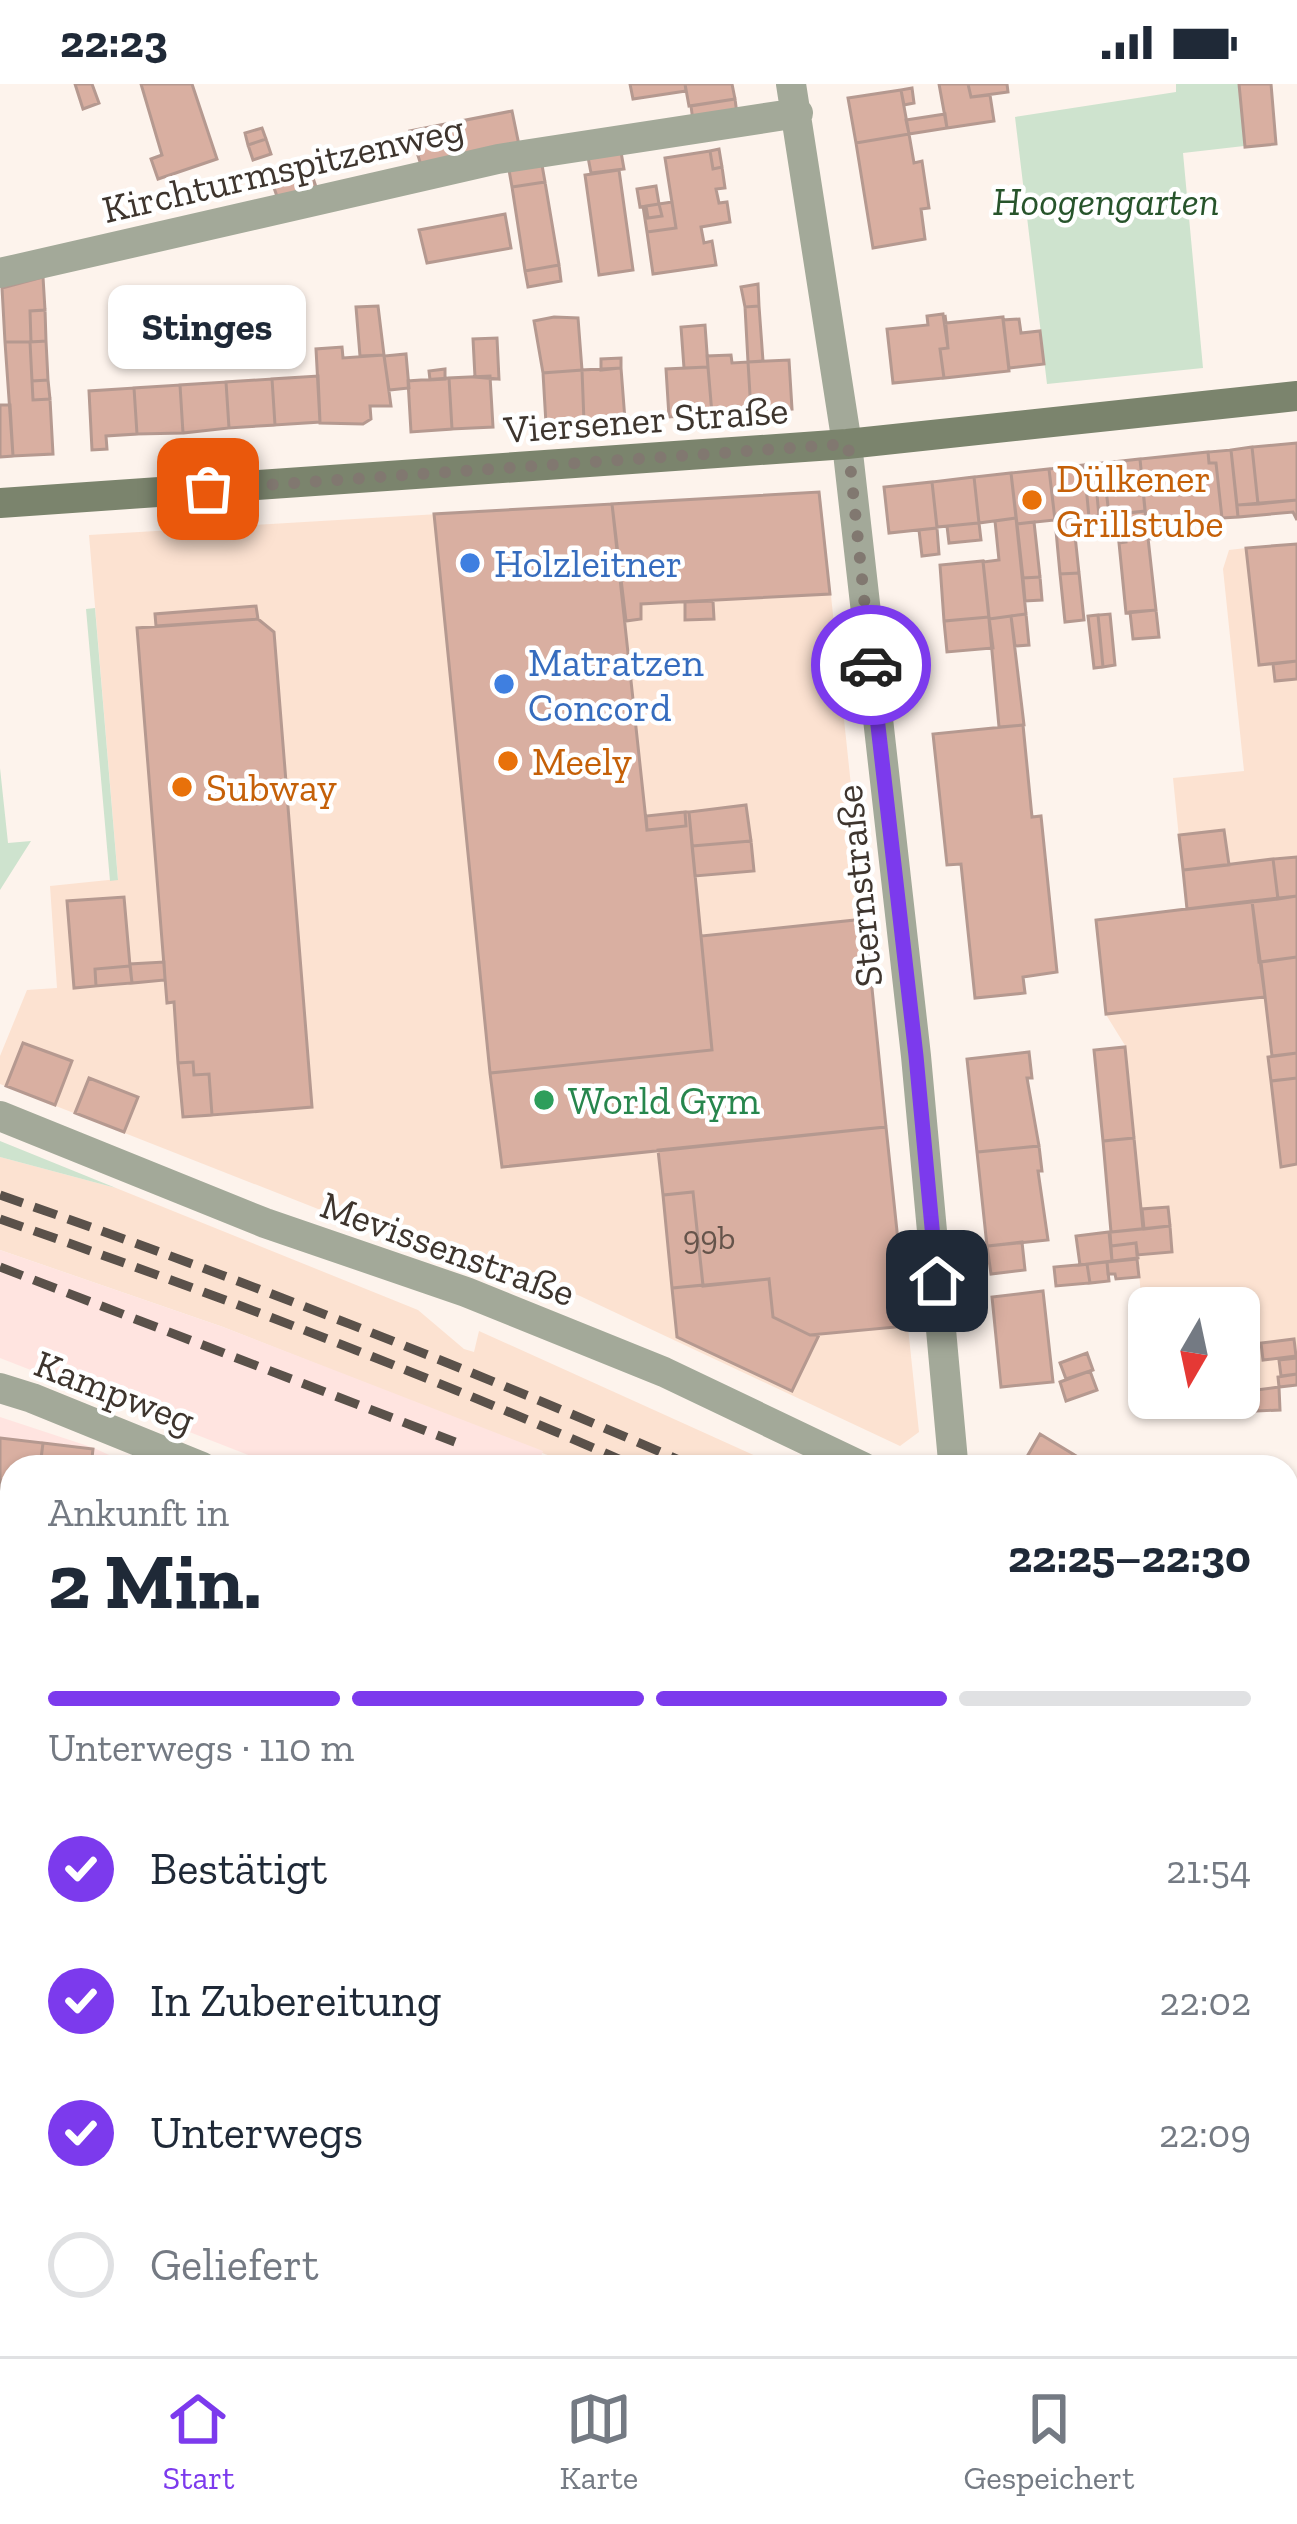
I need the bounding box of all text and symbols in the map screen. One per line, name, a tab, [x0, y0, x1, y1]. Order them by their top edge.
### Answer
text: 22:23	[60, 15, 168, 69]
street label: Kirchturmspitzenweg	[98, 104, 469, 233]
park label: Hoogengarten	[993, 178, 1219, 225]
callout: Stinges	[109, 285, 307, 369]
text: Stinges	[142, 303, 272, 350]
street label: Viersener Straße	[501, 386, 790, 453]
pin	[157, 438, 259, 540]
place label: Dülkener Grillstube	[1056, 455, 1224, 547]
icon: bag	[175, 456, 241, 522]
marker: Dülkener Grillstube	[1019, 487, 1045, 513]
place label: Holzleitner	[494, 540, 682, 587]
marker: Holzleitner	[457, 550, 483, 576]
courier	[811, 605, 931, 725]
icon: car	[838, 632, 904, 698]
place label: Matratzen Concord	[528, 639, 704, 731]
marker: Matratzen Concord	[491, 671, 517, 697]
place label: Meely	[532, 738, 632, 785]
marker: Meely	[495, 748, 521, 774]
place label: Subway	[206, 764, 337, 811]
marker: Subway	[169, 774, 195, 800]
street label: Sternstraße	[825, 783, 892, 989]
place label: World Gym	[568, 1077, 760, 1124]
marker: World Gym	[531, 1087, 557, 1113]
street label: Mevissenstraße	[314, 1181, 581, 1316]
house number: 99b	[683, 1218, 735, 1257]
pin	[886, 1230, 988, 1332]
icon: home	[904, 1248, 970, 1314]
north arrow	[1128, 1287, 1260, 1419]
map controls	[1128, 1287, 1260, 1419]
street label: Kampweg	[28, 1339, 202, 1443]
text: Ankunft in	[48, 1489, 229, 1536]
text: 22:25–22:30	[1008, 1530, 1251, 1584]
text: 2 Min.	[48, 1534, 262, 1628]
text: Unterwegs · 110 m	[48, 1724, 354, 1771]
icon: check	[48, 1836, 114, 1902]
text: Bestätigt	[150, 1842, 327, 1896]
text: 21:54	[1166, 1846, 1251, 1893]
icon: check	[48, 1968, 114, 2034]
text: In Zubereitung	[150, 1974, 441, 2028]
text: 22:02	[1160, 1978, 1251, 2025]
icon: check	[48, 2100, 114, 2166]
text: Unterwegs	[150, 2106, 363, 2160]
text: 22:09	[1159, 2110, 1251, 2157]
text: Geliefert	[150, 2238, 319, 2292]
tab: Start	[163, 2386, 234, 2497]
tab: Karte	[560, 2386, 638, 2497]
tab: Gespeichert	[963, 2386, 1134, 2497]

